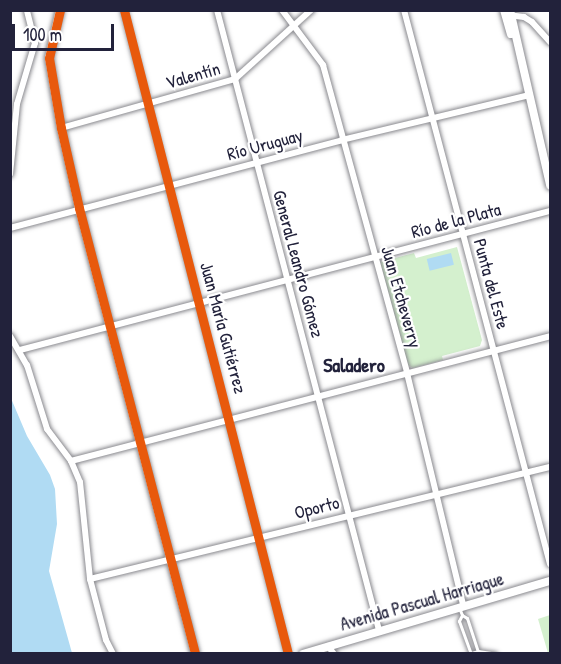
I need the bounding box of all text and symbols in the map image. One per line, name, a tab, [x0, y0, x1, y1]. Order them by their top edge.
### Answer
scale bar	[15, 12, 117, 50]
text: 100 m	[23, 22, 62, 47]
street label: Valentín	[163, 58, 223, 94]
street label: Río Uruguay	[225, 125, 305, 165]
street label: General Leandro Gómez	[268, 188, 328, 340]
street label: Río de la Plata	[409, 199, 503, 243]
street label: Punta del Este	[469, 236, 513, 332]
street label: Juan Etcheverry	[376, 244, 426, 350]
street label: Juan María Gutiérrez	[195, 260, 251, 396]
district label: Saladero	[323, 352, 385, 376]
street label: Oporto	[292, 492, 342, 524]
street label: Avenida Pascual Harriague	[338, 568, 506, 636]

